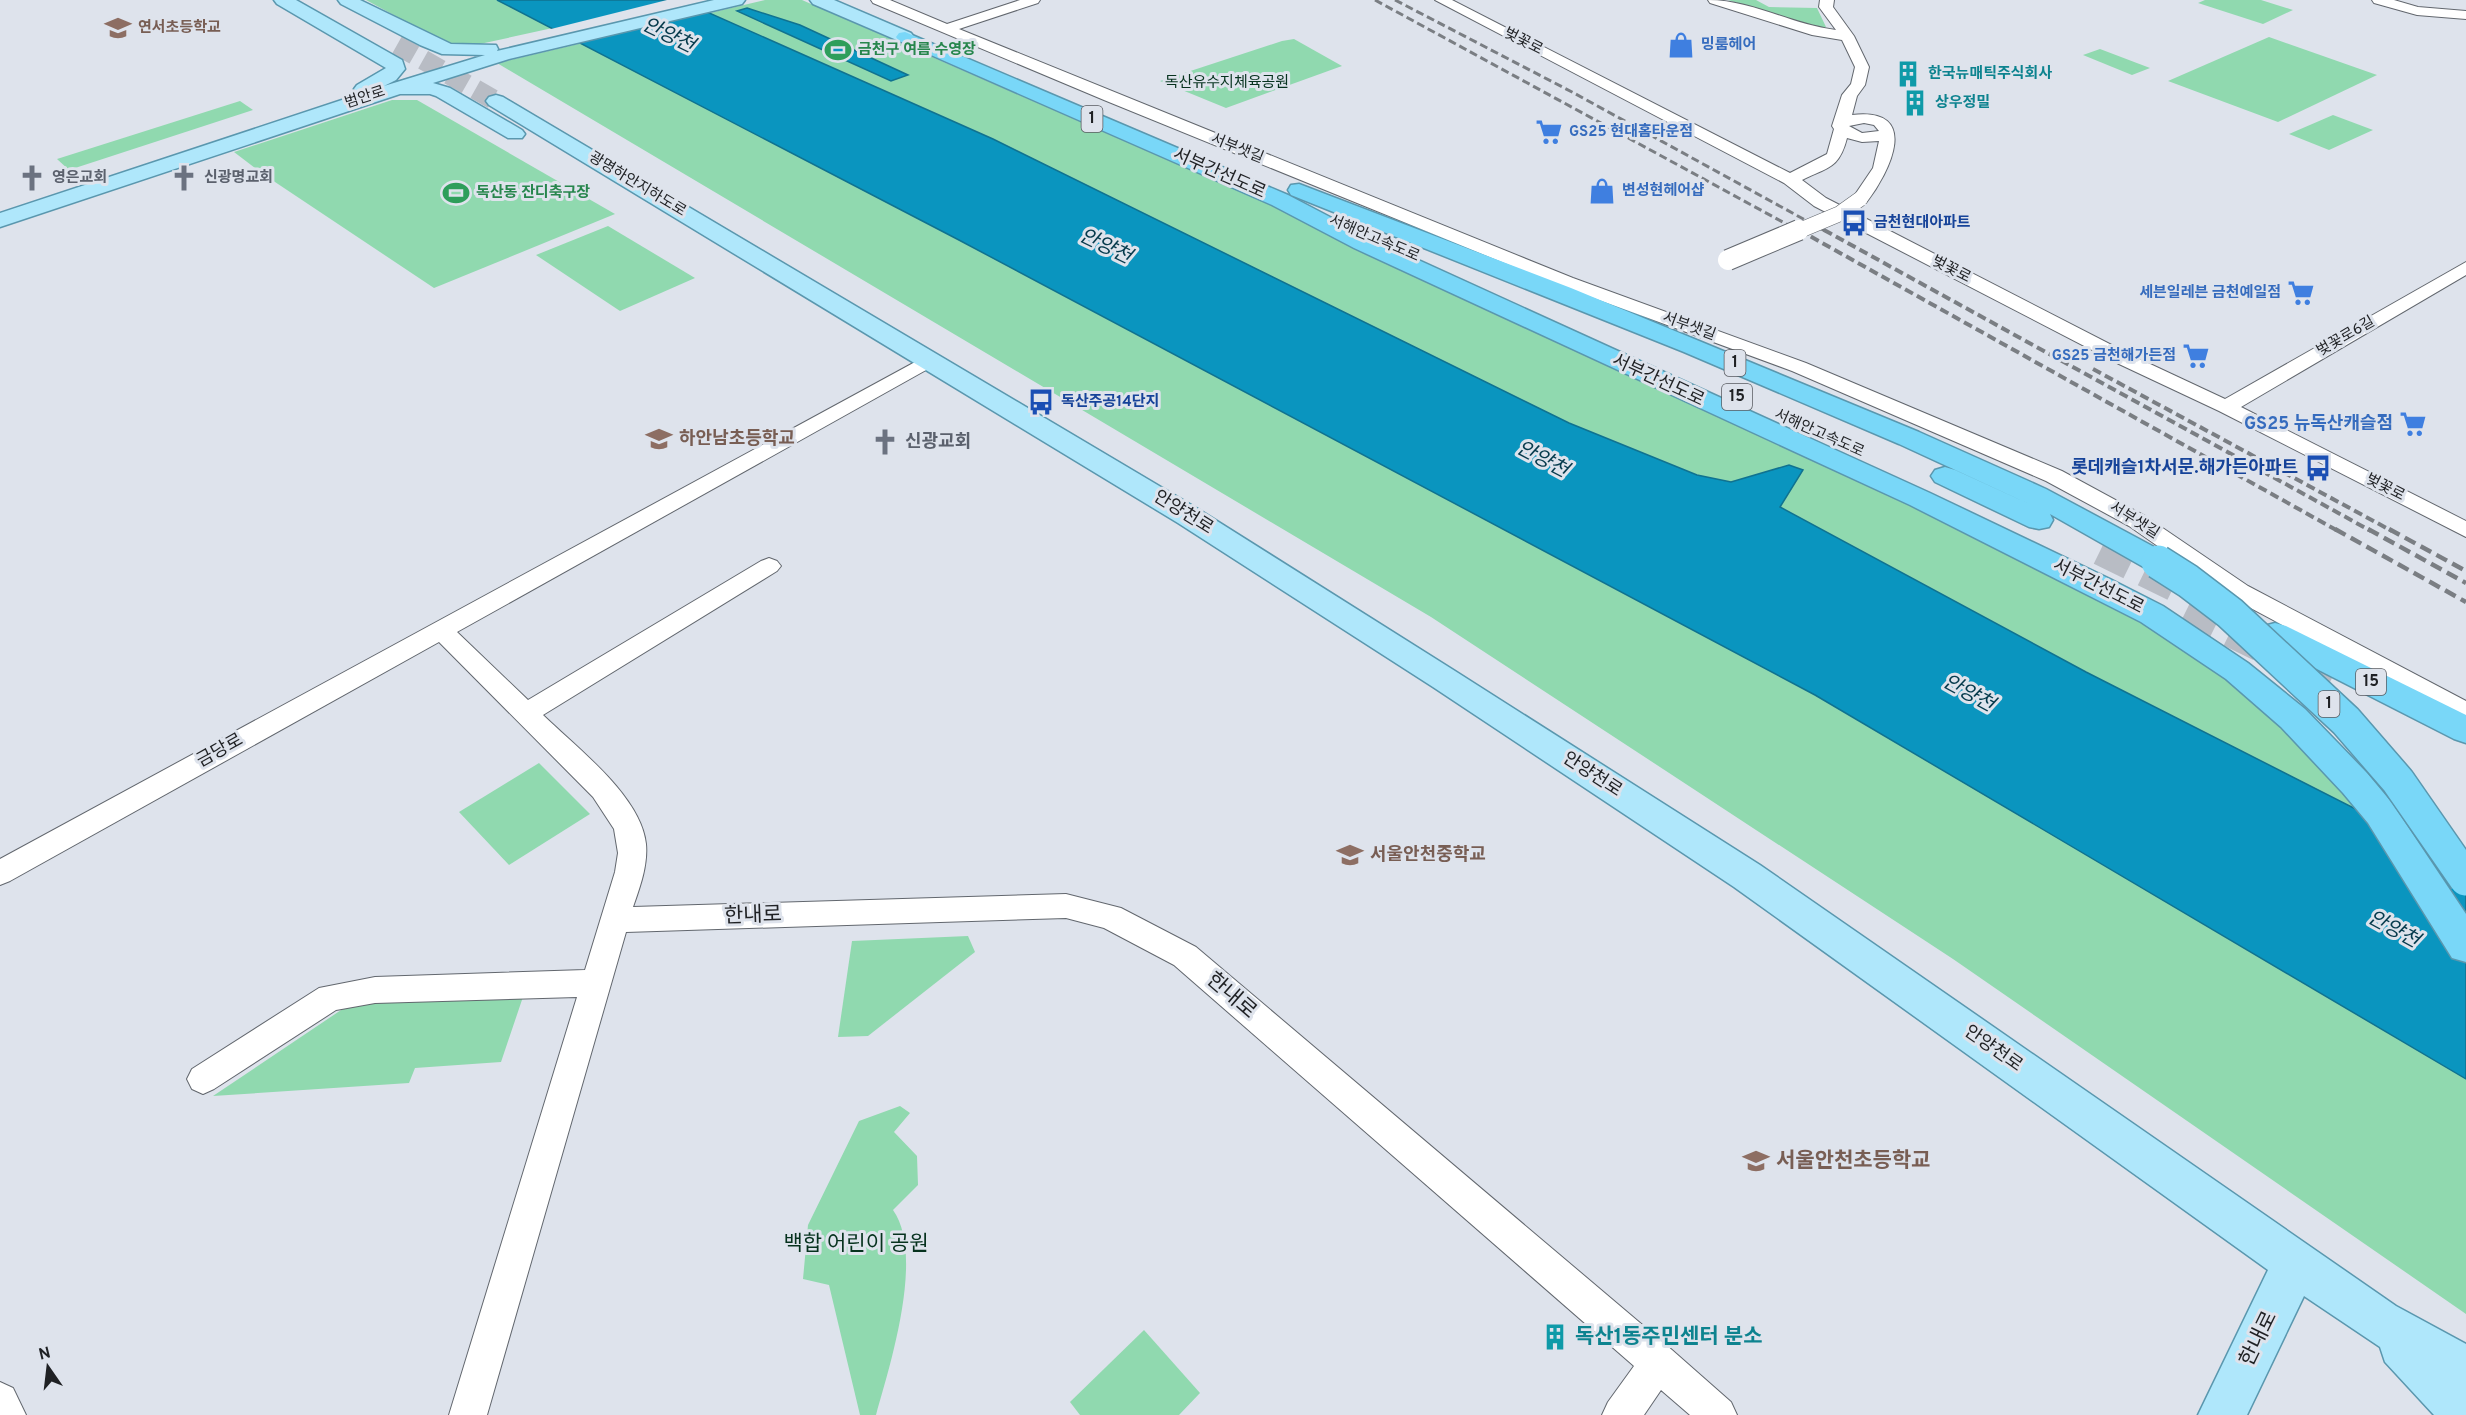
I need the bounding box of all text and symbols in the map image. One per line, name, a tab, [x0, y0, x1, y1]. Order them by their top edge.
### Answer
water label: 안양천	[637, 12, 701, 61]
school or university icon: 연서초등학교	[103, 13, 133, 43]
place label: 연서초등학교	[138, 18, 221, 38]
street label: 벚꽃로	[1500, 24, 1546, 60]
shop icon: 밍룸헤어	[1666, 30, 1696, 60]
sports icon: 금천구 여름 수영장	[823, 35, 853, 65]
place label: 밍룸헤어	[1701, 36, 1756, 55]
place label: 금천구 여름 수영장	[858, 40, 976, 60]
building icon: 한국뉴매틱주식회사	[1893, 59, 1923, 89]
place label: 한국뉴매틱주식회사	[1928, 65, 2052, 84]
park label: 독산유수지체육공원	[1165, 74, 1289, 93]
street label: 범안로	[342, 83, 388, 113]
building icon: 상우정밀	[1900, 88, 1930, 118]
place label: 상우정밀	[1935, 94, 1990, 113]
road number: 1	[1082, 106, 1102, 132]
supermarket icon: GS25 현대홈타운점	[1534, 117, 1564, 147]
place label: GS25 현대홈타운점	[1569, 122, 1693, 142]
street label: 서부샛길	[1208, 130, 1266, 168]
street label: 서부간선도로	[1169, 143, 1269, 205]
street label: 광명하안지하도로	[585, 148, 689, 222]
church icon: 영은교회	[17, 163, 47, 193]
church icon: 신광명교회	[169, 163, 199, 193]
place label: 영은교회	[52, 169, 107, 188]
place label: 신광명교회	[204, 169, 273, 188]
shop icon: 변성현헤어샵	[1587, 176, 1617, 206]
sports icon: 독산동 잔디축구장	[441, 178, 471, 208]
place label: 변성현헤어샵	[1622, 181, 1705, 201]
place label: 독산동 잔디축구장	[476, 184, 590, 203]
bus stop icon: 금천현대아파트	[1839, 208, 1869, 238]
street label: 서해안고속도로	[1326, 211, 1422, 267]
place label: 금천현대아파트	[1874, 213, 1971, 233]
water label: 안양천	[1074, 223, 1138, 272]
street label: 벚꽃로	[1928, 252, 1974, 288]
supermarket icon: 세븐일레븐 금천예일점	[2286, 278, 2316, 308]
place label: 세븐일레븐 금천예일점	[2139, 283, 2281, 303]
street label: 서부샛길	[1660, 309, 1718, 345]
street label: 벚꽃로6길	[2313, 313, 2379, 361]
supermarket icon: GS25 금천해가든점	[2181, 341, 2211, 371]
place label: GS25 금천해가든점	[2052, 346, 2176, 366]
street label: 서부간선도로	[1608, 350, 1708, 412]
road number: 1	[1724, 350, 1746, 376]
road number: 15	[1722, 384, 1752, 410]
bus stop icon: 독산주공14단지	[1026, 387, 1056, 417]
place label: 독산주공14단지	[1061, 393, 1159, 412]
street label: 서해안고속도로	[1771, 406, 1867, 462]
supermarket icon: GS25 뉴독산캐슬점	[2398, 409, 2428, 439]
place label: GS25 뉴독산캐슬점	[2244, 413, 2393, 436]
school or university icon: 하안남초등학교	[644, 424, 674, 454]
church icon: 신광교회	[870, 427, 900, 457]
place label: 하안남초등학교	[679, 428, 795, 451]
place label: 신광교회	[905, 431, 971, 454]
water label: 안양천	[1512, 436, 1575, 486]
bus stop icon: 롯데캐슬1차서문.해가든아파트	[2303, 453, 2333, 483]
place label: 롯데캐슬1차서문.해가든아파트	[2071, 457, 2298, 480]
street label: 벚꽃로	[2362, 470, 2408, 506]
street label: 안양천로	[1149, 486, 1217, 540]
street label: 서부샛길	[2106, 498, 2162, 544]
street label: 서부간선도로	[2049, 554, 2147, 620]
water label: 안양천	[1938, 669, 2001, 720]
road number: 15	[2356, 669, 2386, 695]
road number: 1	[2318, 691, 2340, 717]
street label: 금당로	[193, 729, 247, 773]
street label: 안양천로	[1558, 747, 1626, 803]
school or university icon: 서울안천중학교	[1335, 840, 1365, 870]
place label: 서울안천중학교	[1370, 844, 1486, 867]
street label: 한내로	[724, 901, 782, 931]
water label: 안양천	[2363, 905, 2426, 956]
street label: 한내로	[1200, 967, 1262, 1025]
street label: 안양천로	[1959, 1021, 2027, 1077]
school or university icon: 서울안천초등학교	[1741, 1146, 1771, 1176]
place label: 서울안천초등학교	[1776, 1148, 1931, 1175]
park label: 백합 어린이 공원	[783, 1231, 929, 1258]
street label: 한내로	[2234, 1307, 2284, 1371]
building icon: 독산1동주민센터 분소	[1540, 1322, 1570, 1352]
place label: 독산1동주민센터 분소	[1575, 1324, 1763, 1351]
north arrow	[18, 1337, 78, 1397]
text: N	[37, 1343, 53, 1365]

